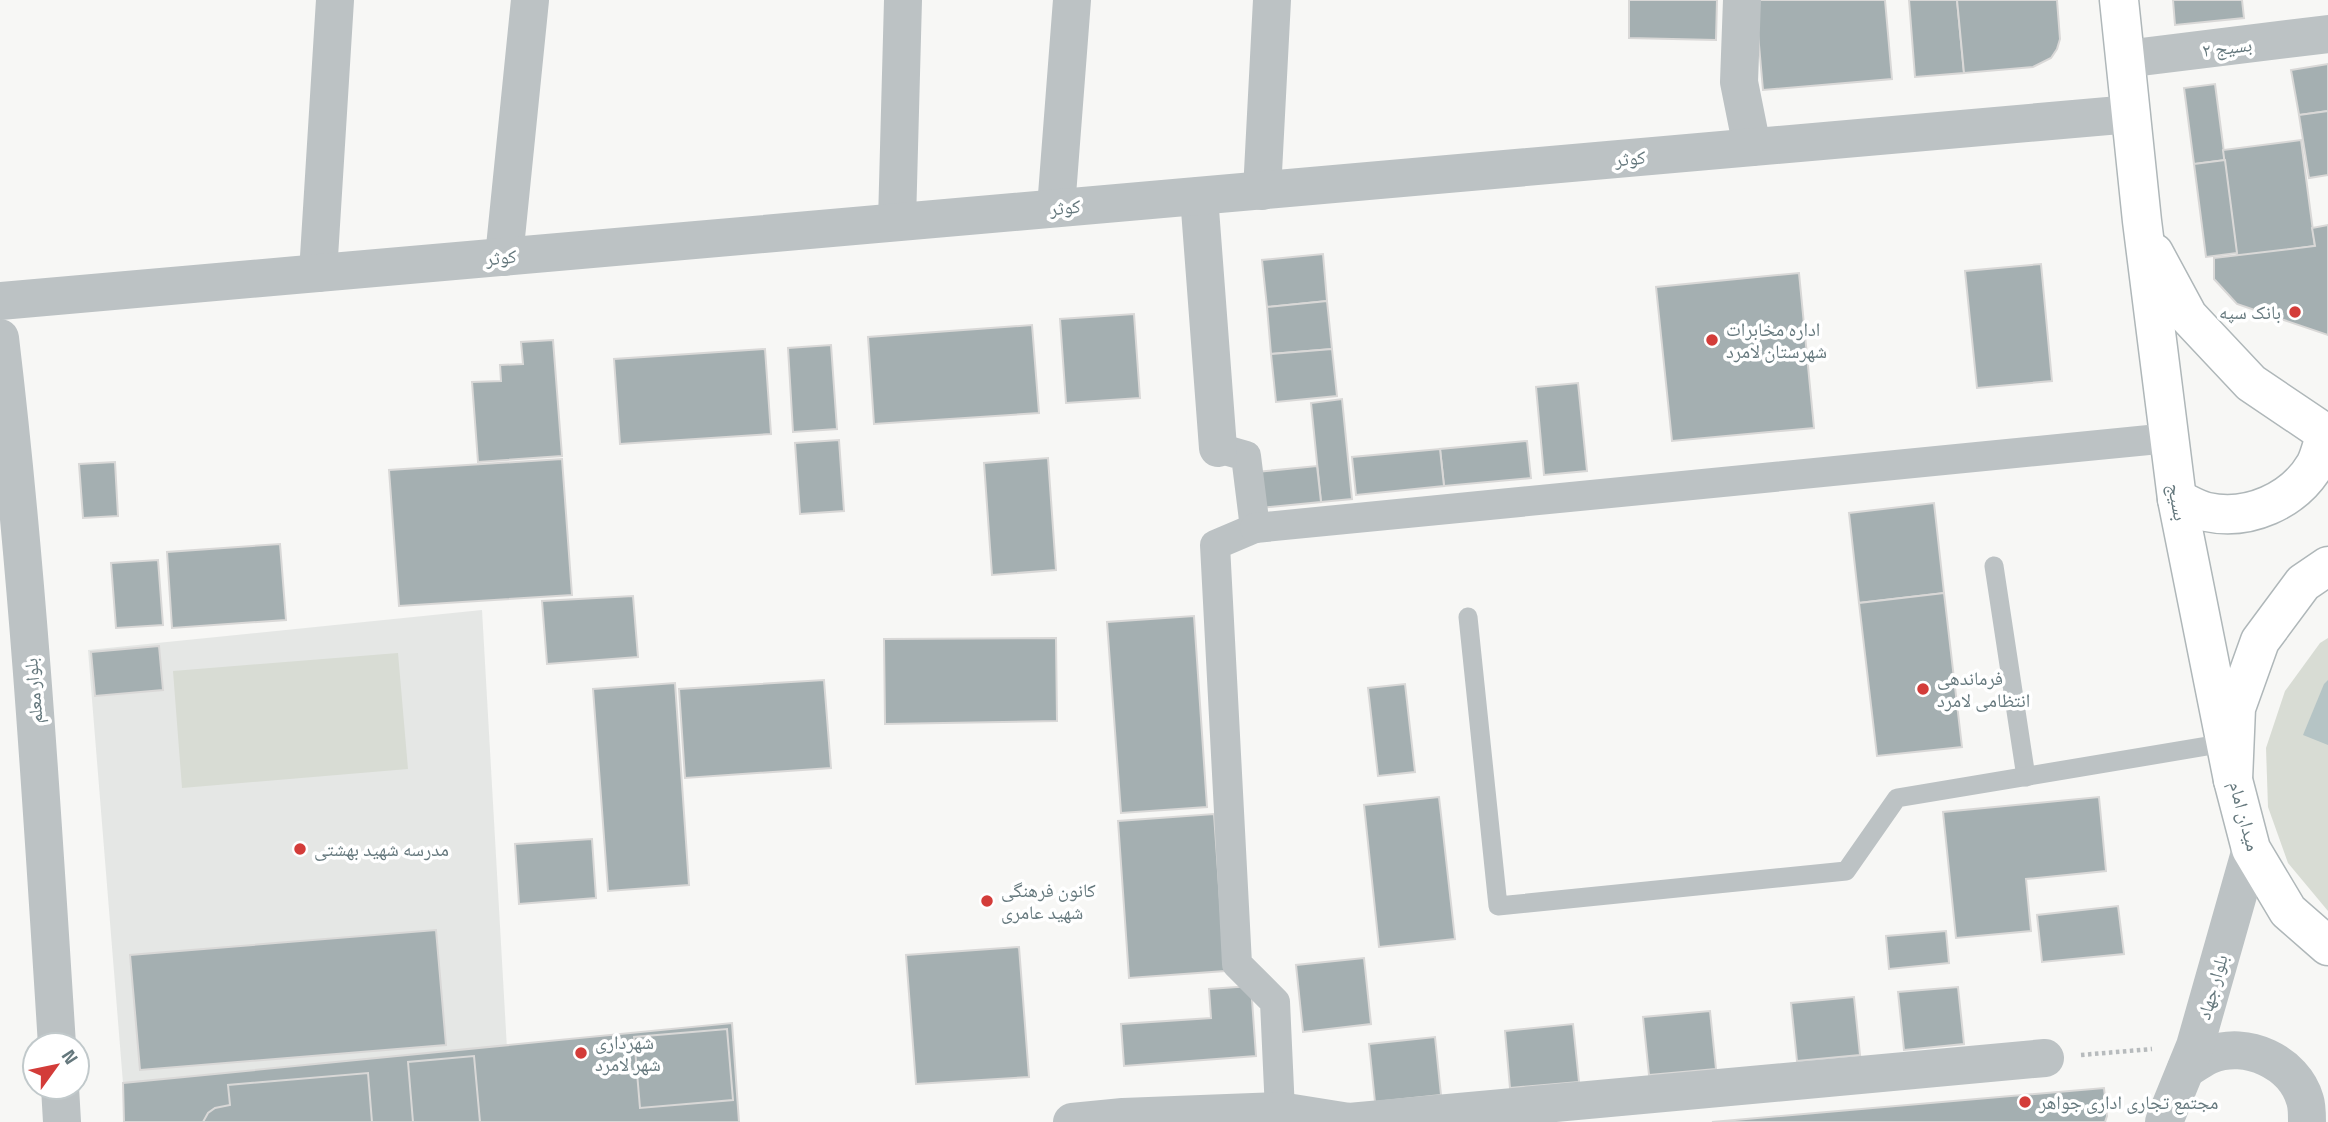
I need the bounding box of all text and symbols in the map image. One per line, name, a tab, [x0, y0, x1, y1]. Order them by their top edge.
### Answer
street label: بسیج ۲	[2200, 29, 2254, 64]
street label: کوثر	[1612, 142, 1647, 173]
street label: کوثر	[1047, 191, 1082, 222]
street label: کوثر	[483, 241, 518, 272]
place label: بانک سپه	[2219, 297, 2281, 326]
marker: بانک سپه	[2287, 304, 2303, 320]
place label: اداره مخابرات شهرستان لامرد	[1726, 314, 1827, 365]
marker: اداره مخابرات شهرستان لامرد	[1704, 332, 1720, 348]
street label: بسیج	[2161, 481, 2196, 523]
street label: بلوار معلم	[15, 657, 50, 725]
place label: فرماندهی انتظامی لامرد	[1937, 663, 2030, 714]
marker: فرماندهی انتظامی لامرد	[1915, 681, 1931, 697]
street label: میدان امام	[2222, 778, 2269, 854]
place label: مدرسه شهید بهشتی	[314, 834, 449, 863]
marker: مدرسه شهید بهشتی	[292, 841, 308, 857]
place label: کانون فرهنگی شهید عامری	[1001, 875, 1096, 926]
marker: کانون فرهنگی شهید عامری	[979, 893, 995, 909]
street label: بلوار جهاد	[2188, 951, 2235, 1023]
place label: شهرداری شهر لامرد	[595, 1027, 661, 1078]
north arrow	[21, 1031, 91, 1101]
text: N	[55, 1043, 86, 1070]
marker: شهرداری شهر لامرد	[573, 1045, 589, 1061]
place label: مجتمع تجاری اداری جواهر	[2038, 1087, 2218, 1116]
marker: مجتمع تجاری اداری جواهر	[2017, 1094, 2033, 1110]

